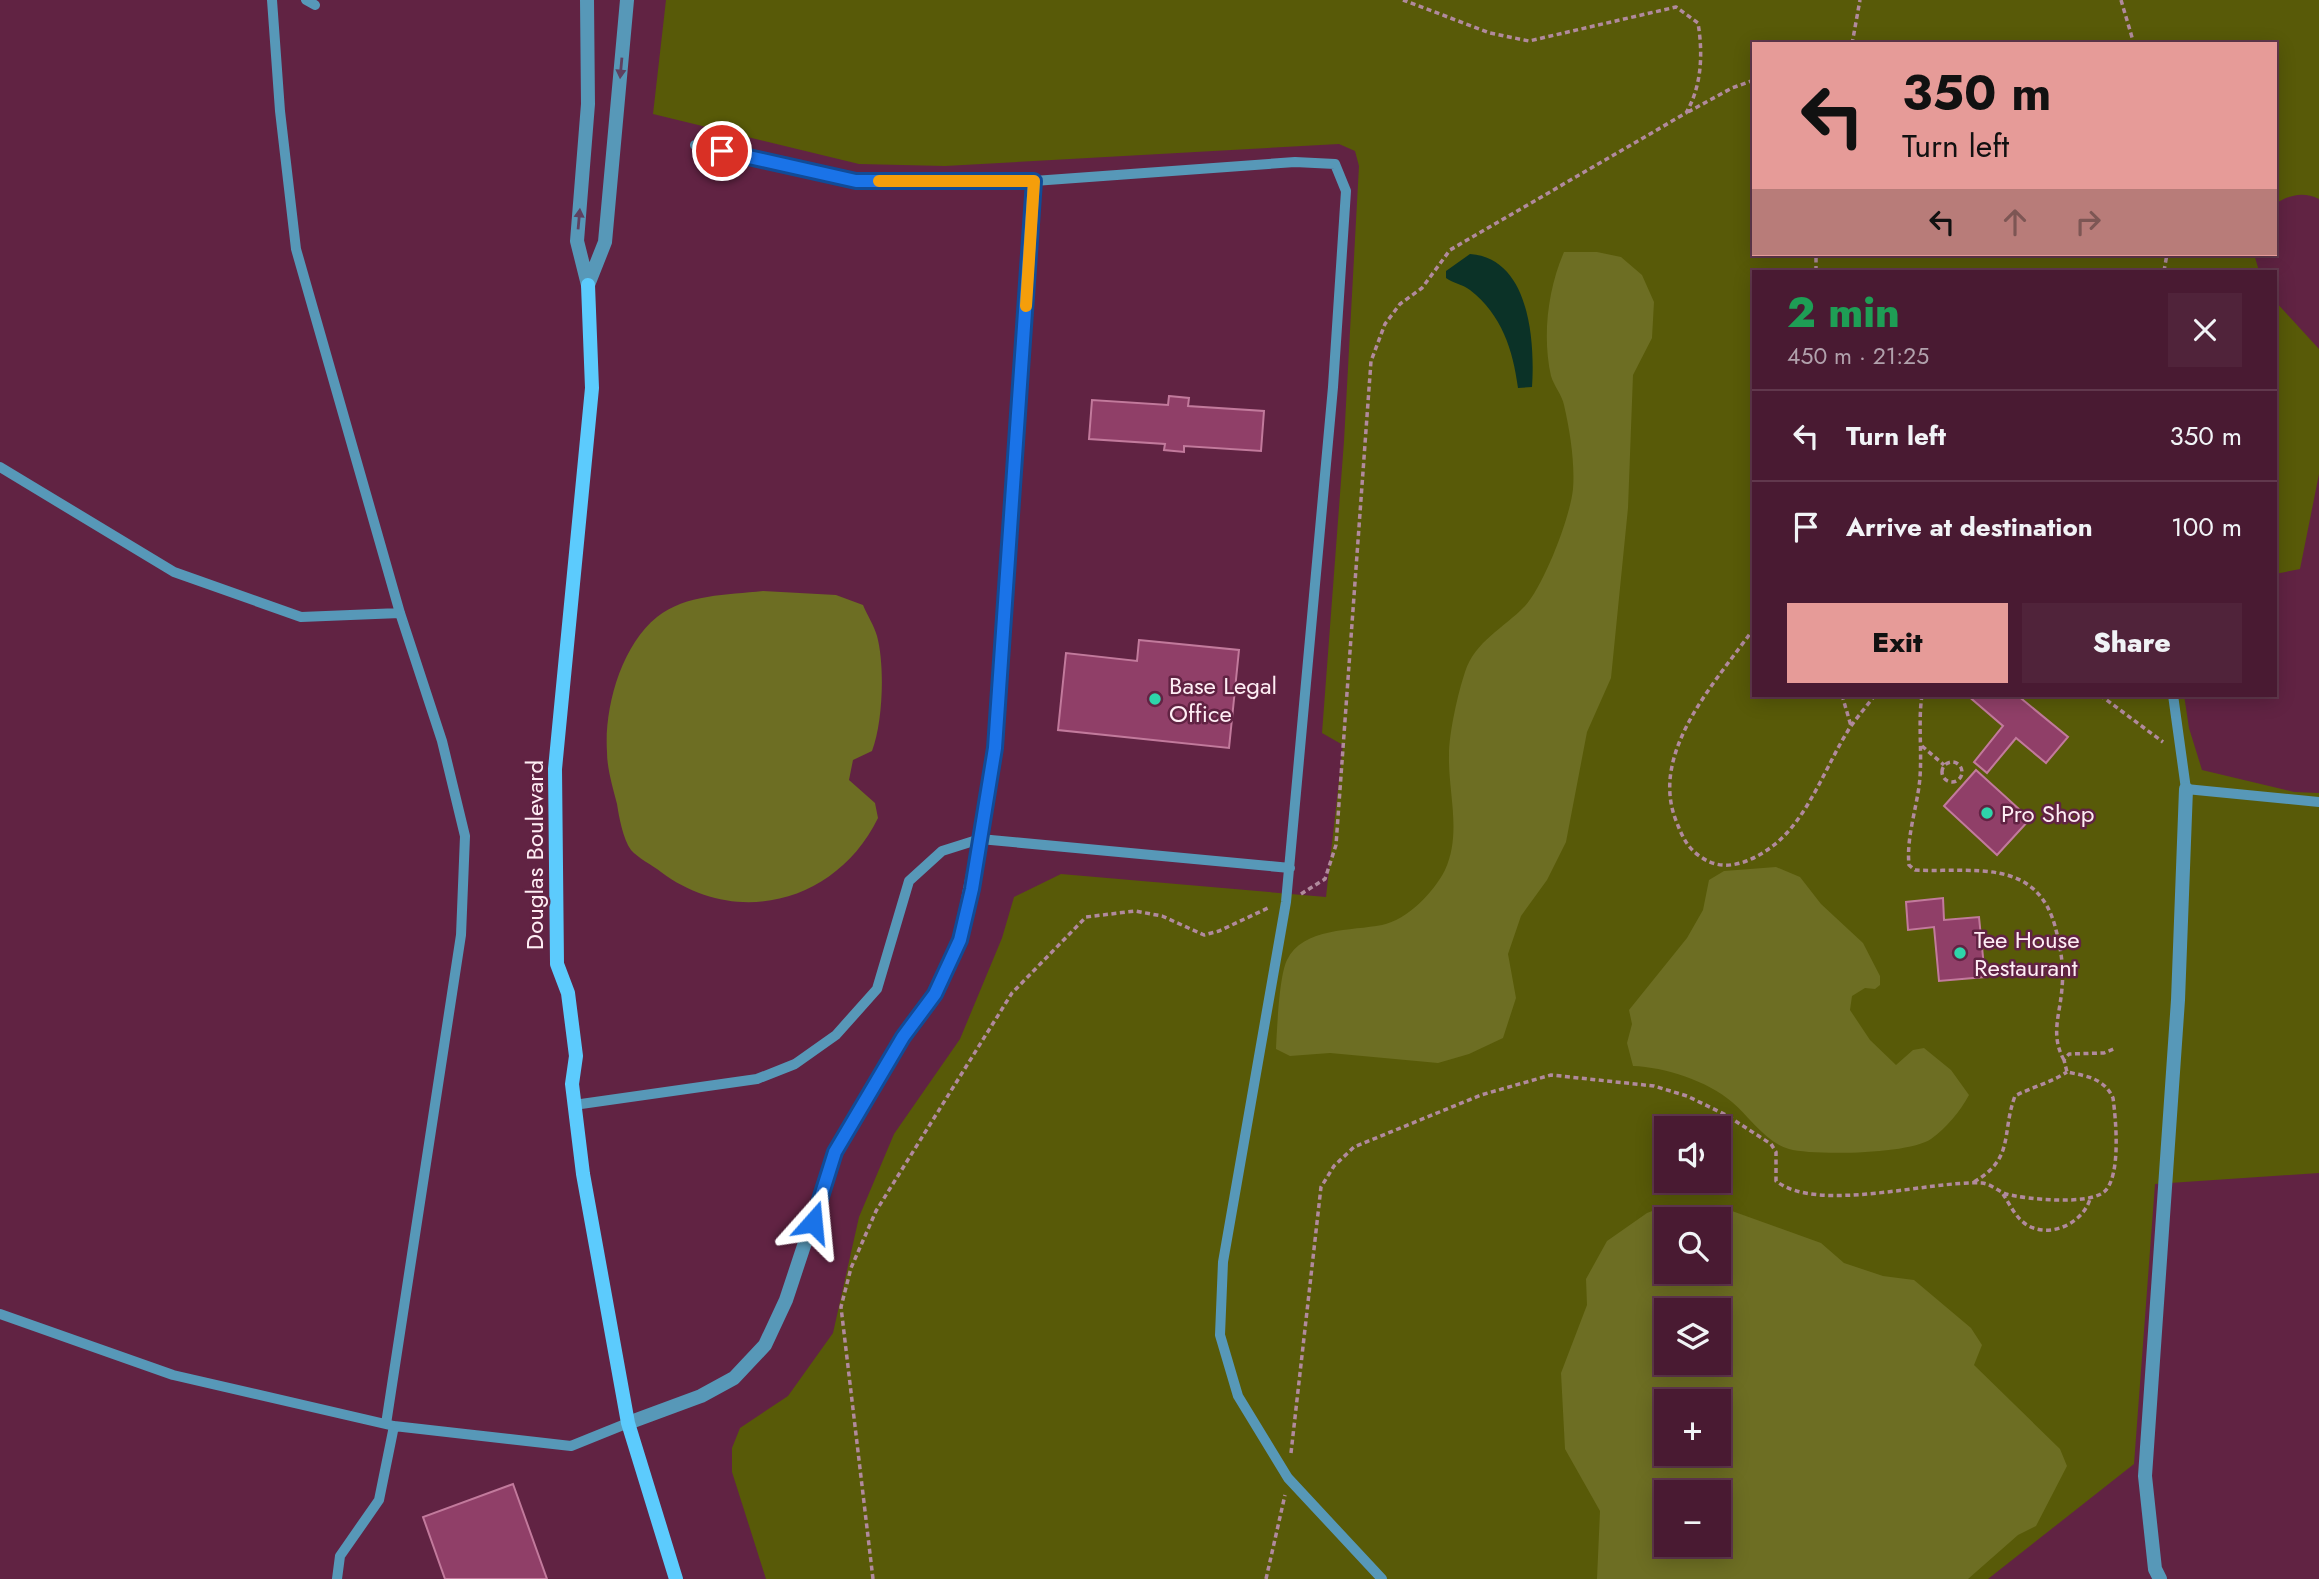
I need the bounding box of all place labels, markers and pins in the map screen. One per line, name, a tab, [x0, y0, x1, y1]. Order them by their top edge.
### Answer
pin	[692, 121, 752, 181]
place label: Base Legal Office	[1169, 668, 1277, 731]
marker: Base Legal Office	[1147, 691, 1163, 707]
place label: Pro Shop	[2001, 796, 2094, 831]
marker: Pro Shop	[1979, 805, 1995, 821]
place label: Tee House Restaurant	[1974, 922, 2080, 985]
marker: Tee House Restaurant	[1952, 945, 1968, 961]

